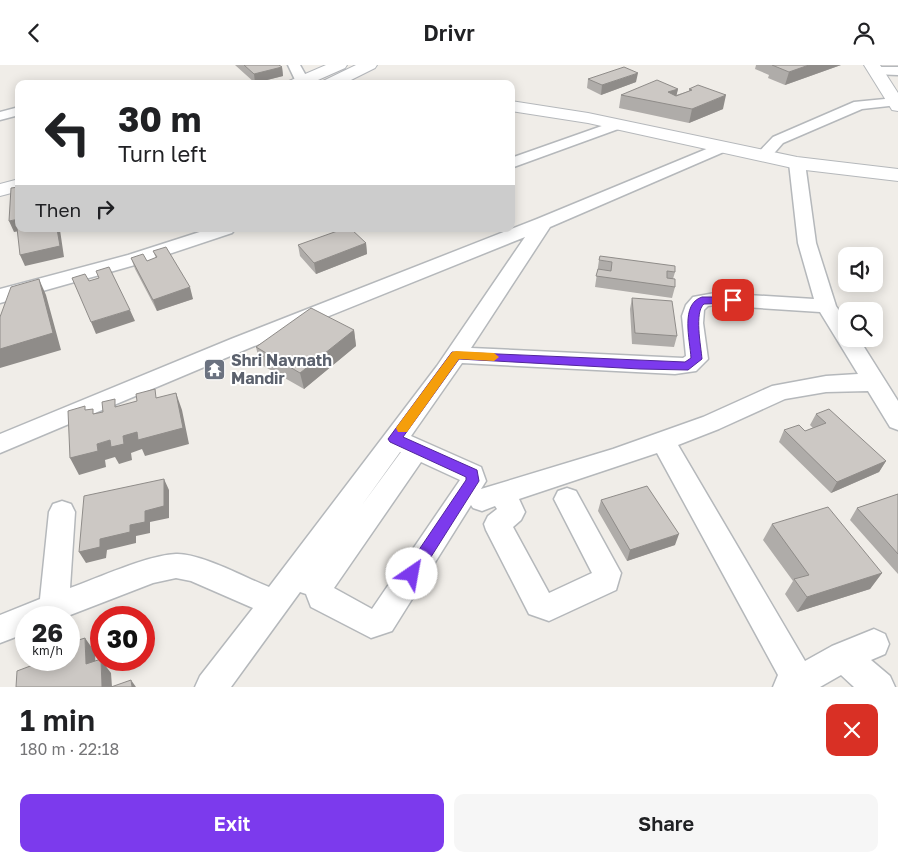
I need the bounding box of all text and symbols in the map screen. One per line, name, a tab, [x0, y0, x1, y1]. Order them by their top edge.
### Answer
icon: back	[20, 19, 48, 47]
text: Drivr	[423, 19, 475, 46]
icon: person	[850, 19, 878, 47]
text: 30 m	[118, 98, 201, 140]
icon: left	[35, 100, 100, 165]
text: Turn left	[118, 140, 207, 167]
icon: right	[91, 195, 119, 223]
text: Then	[35, 198, 81, 221]
map controls	[838, 247, 883, 347]
button: sound	[838, 247, 883, 292]
pin	[712, 279, 754, 321]
icon: arrive	[719, 286, 747, 314]
button: search	[838, 302, 883, 347]
place label: Shri Navnath Mandir	[231, 350, 332, 388]
temple icon: Shri Navnath Mandir	[203, 357, 227, 381]
position arrow	[385, 547, 437, 599]
speed limit sign: 30	[90, 606, 155, 671]
text: 26	[32, 617, 63, 648]
text: km/h	[32, 643, 63, 658]
text: 1 min	[20, 702, 95, 738]
button: close	[826, 704, 878, 756]
text: 180 m · 22:18	[20, 739, 119, 759]
button: Exit	[20, 794, 444, 852]
button: Share	[454, 794, 878, 852]

